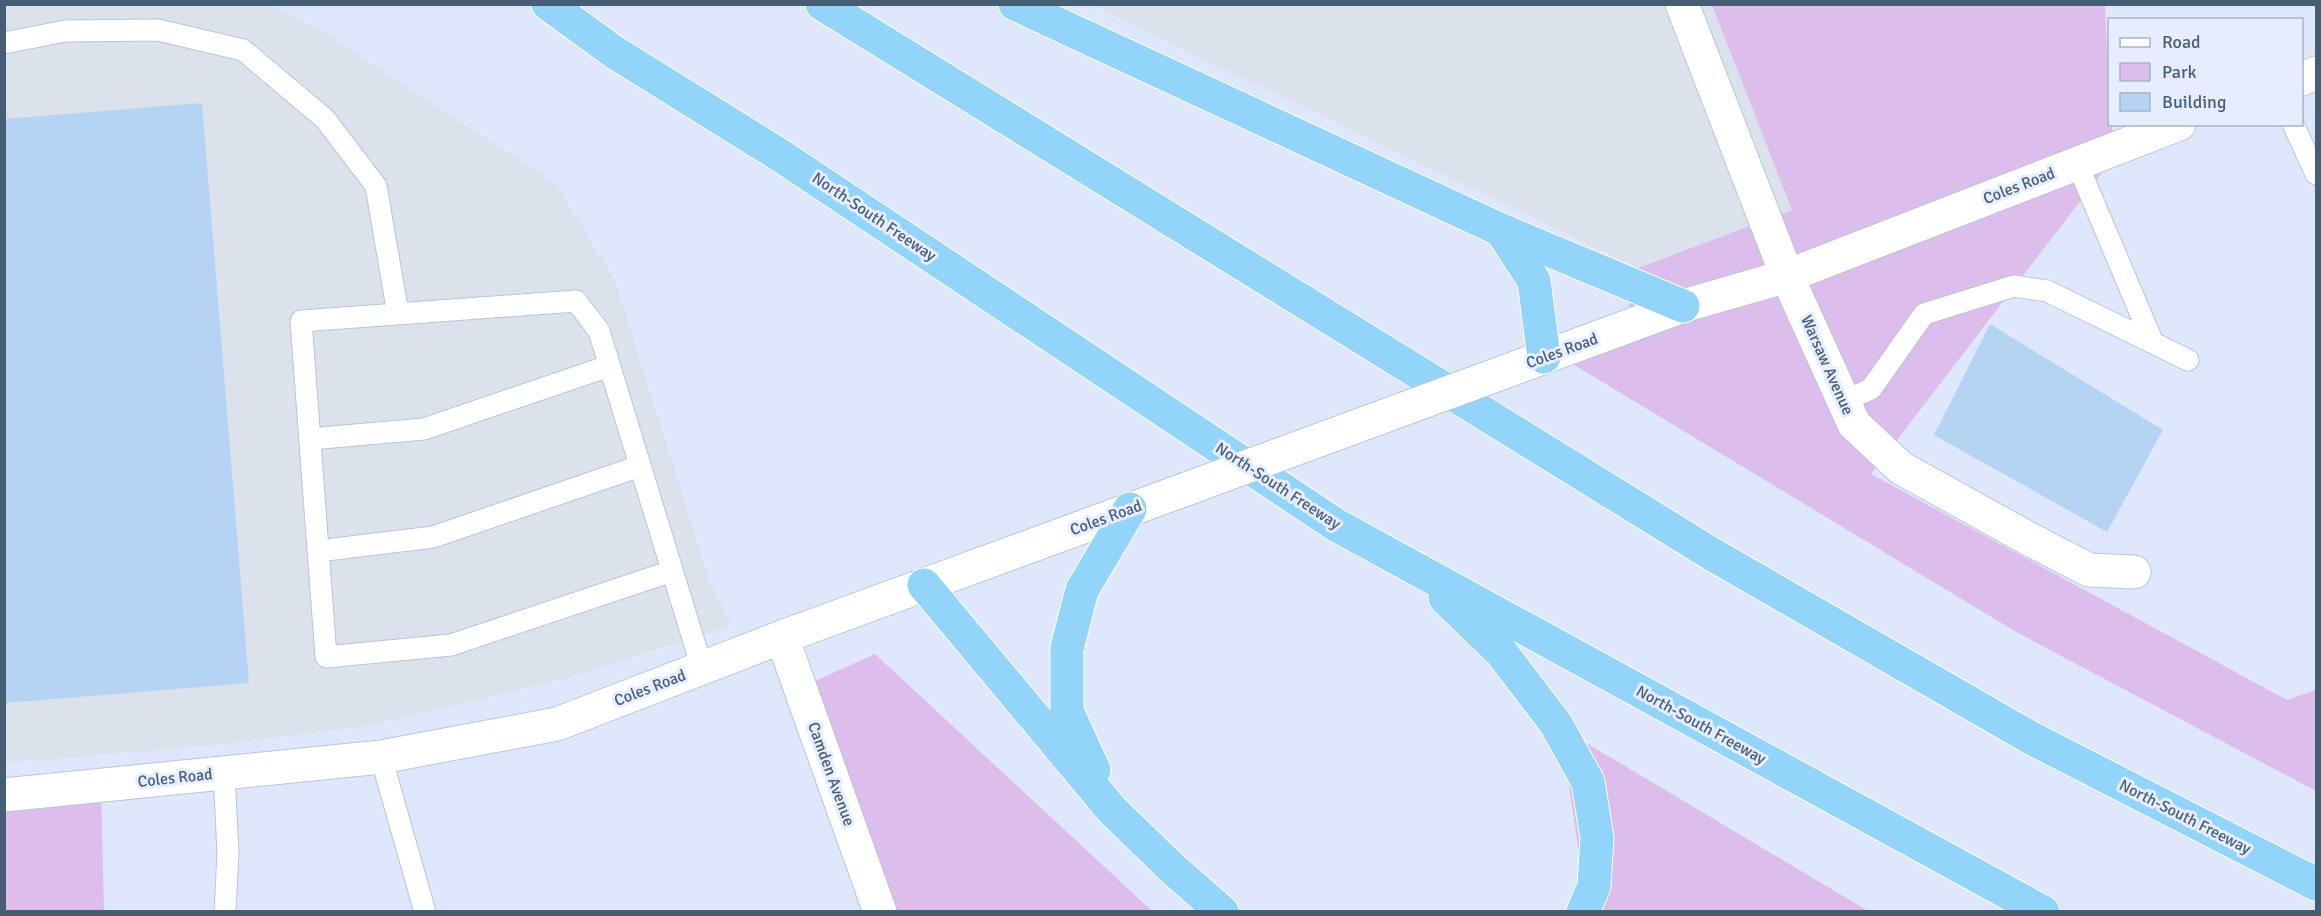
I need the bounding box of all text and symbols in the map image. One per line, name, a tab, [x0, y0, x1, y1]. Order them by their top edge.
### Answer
legend	[2108, 18, 2303, 126]
text: Road	[2162, 31, 2201, 53]
text: Park	[2162, 61, 2197, 83]
text: Building	[2162, 91, 2226, 113]
street label: Coles Road	[1980, 163, 2058, 209]
street label: North-South Freeway	[808, 168, 940, 266]
street label: Warsaw Avenue	[1796, 312, 1858, 418]
street label: Coles Road	[1523, 329, 1601, 373]
street label: North-South Freeway	[1212, 438, 1345, 534]
street label: Coles Road	[1067, 496, 1145, 540]
street label: Coles Road	[611, 665, 689, 711]
street label: North-South Freeway	[1633, 681, 1770, 769]
street label: Camden Avenue	[803, 719, 859, 829]
street label: Coles Road	[137, 764, 213, 792]
street label: North-South Freeway	[2116, 775, 2255, 859]

